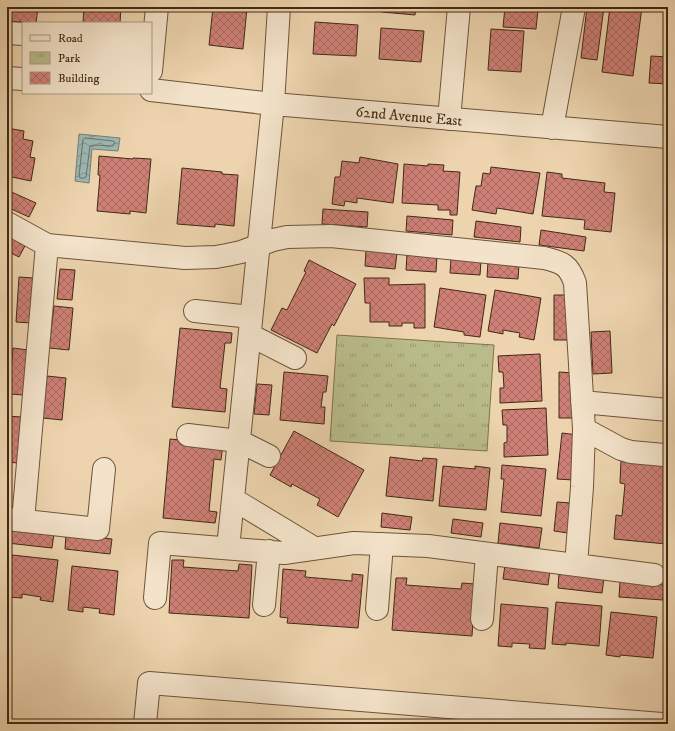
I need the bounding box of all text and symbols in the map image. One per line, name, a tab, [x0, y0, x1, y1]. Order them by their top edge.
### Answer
legend	[22, 22, 152, 94]
text: Road	[58, 31, 83, 46]
text: Park	[58, 51, 80, 66]
text: Building	[58, 71, 99, 86]
street label: 62nd Avenue East	[355, 102, 463, 131]

